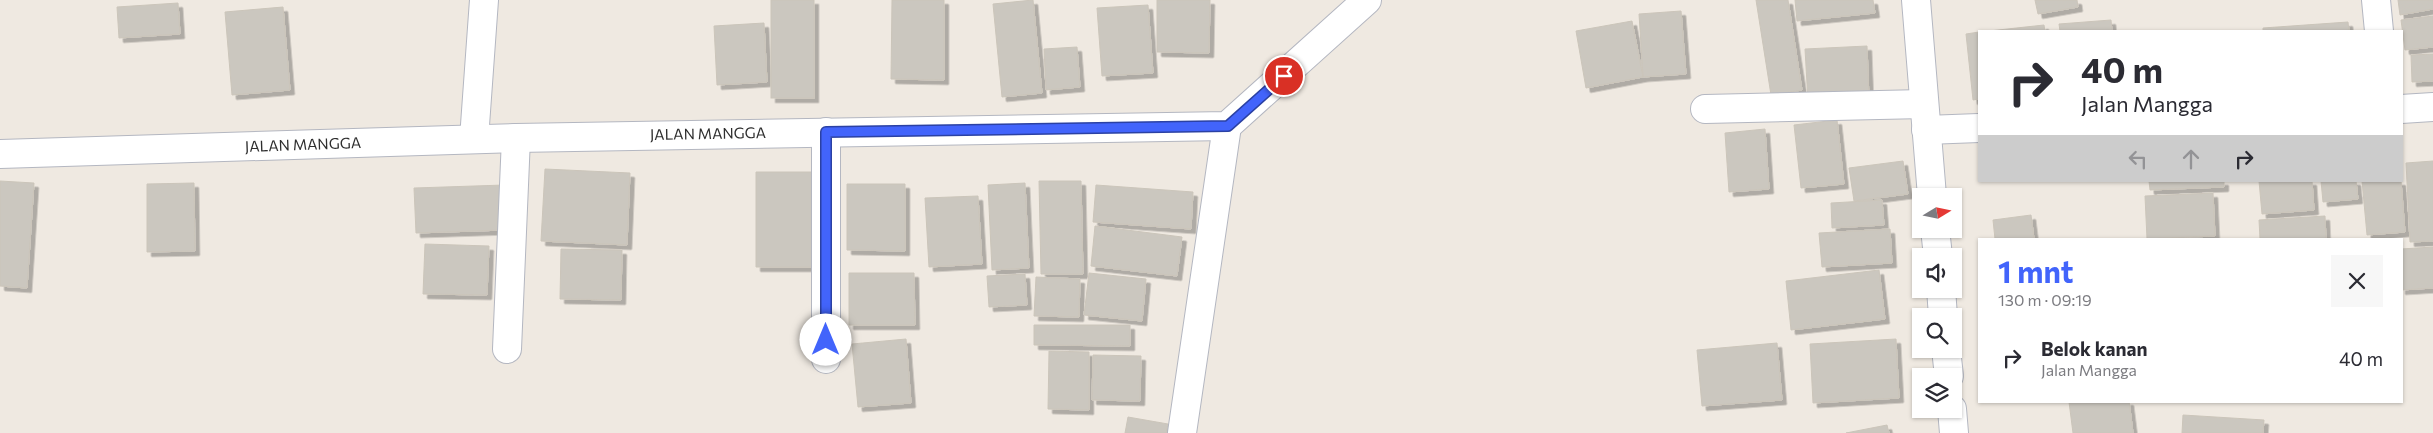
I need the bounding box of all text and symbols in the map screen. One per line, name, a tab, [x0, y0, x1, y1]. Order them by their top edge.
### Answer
text: 40 m	[2081, 47, 2163, 90]
icon: right	[1998, 50, 2063, 115]
pin	[1263, 55, 1305, 97]
icon: arrive	[1270, 62, 1298, 90]
text: Jalan Mangga	[2081, 90, 2213, 117]
street label: JALAN MANGGA	[650, 123, 766, 143]
street label: JALAN MANGGA	[245, 133, 361, 155]
icon: left	[2124, 145, 2152, 173]
icon: ahead	[2177, 145, 2205, 173]
icon: right	[2230, 145, 2258, 173]
north arrow	[1912, 188, 1962, 238]
map controls	[1912, 188, 1962, 418]
button: sound	[1912, 248, 1962, 298]
text: 1 mnt	[1998, 252, 2074, 289]
button: close	[2331, 255, 2383, 307]
text: 130 m · 09:19	[1998, 290, 2092, 309]
button: search	[1912, 308, 1962, 358]
position arrow	[799, 313, 851, 365]
text: Belok kanan	[2041, 337, 2148, 360]
icon: right	[1998, 344, 2026, 372]
text: 40 m	[2339, 347, 2383, 370]
text: Jalan Mangga	[2041, 360, 2137, 379]
button: layers	[1912, 368, 1962, 418]

